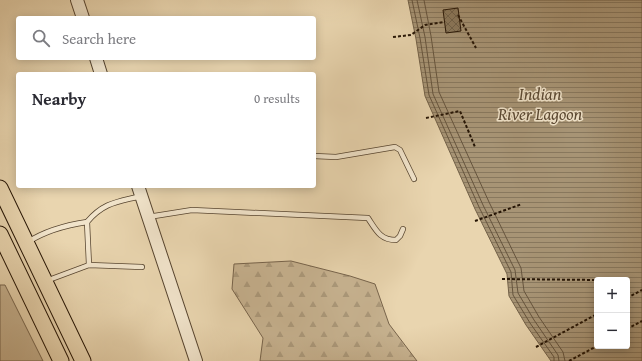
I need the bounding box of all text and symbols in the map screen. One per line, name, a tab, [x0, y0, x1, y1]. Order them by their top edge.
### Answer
search box	[16, 16, 316, 60]
icon: search	[30, 27, 52, 49]
text: Search here	[62, 28, 136, 49]
water label: Indian River Lagoon	[497, 81, 583, 126]
text: Nearby	[32, 86, 86, 111]
text: 0 results	[254, 89, 300, 108]
map controls	[594, 277, 630, 349]
button: +	[594, 277, 630, 313]
button: −	[594, 313, 630, 349]

